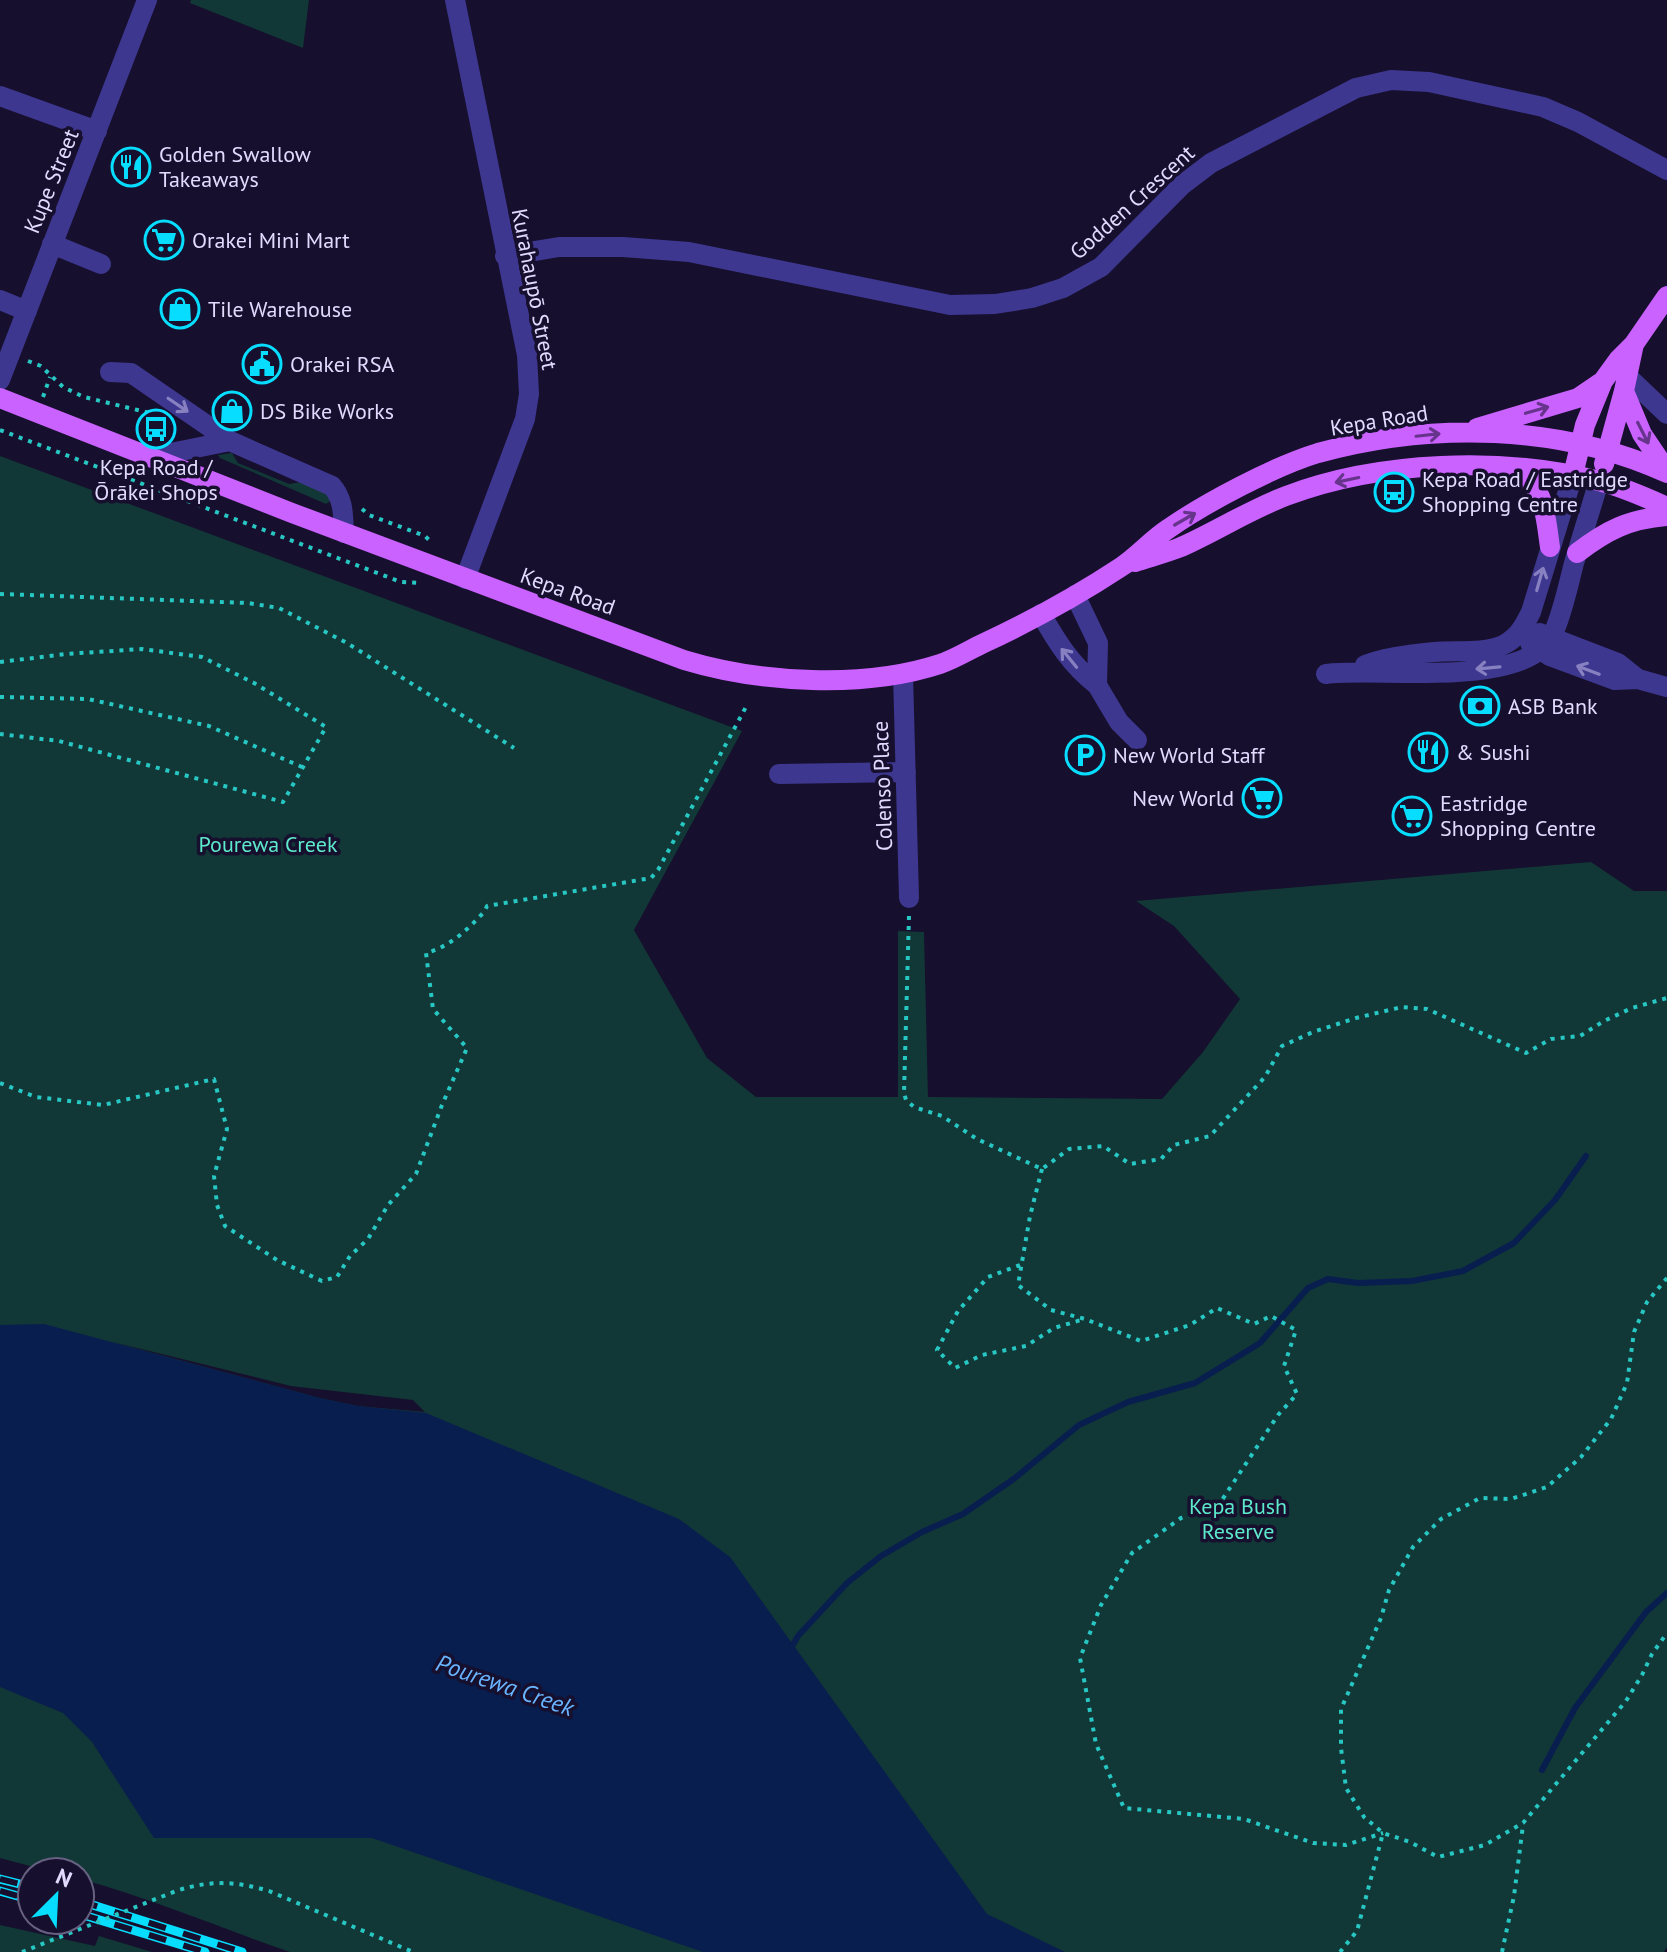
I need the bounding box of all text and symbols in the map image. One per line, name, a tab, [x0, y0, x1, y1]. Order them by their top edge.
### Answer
street label: Kupe Street	[17, 124, 85, 237]
street label: Godden Crescent	[1064, 138, 1201, 265]
place label: Golden Swallow Takeaways	[159, 140, 311, 193]
restaurant icon: Golden Swallow Takeaways	[110, 146, 152, 188]
street label: Kurahaupō Street	[506, 206, 564, 373]
supermarket icon: Orakei Mini Mart	[143, 219, 185, 261]
place label: Orakei Mini Mart	[192, 226, 350, 254]
shop icon: Tile Warehouse	[159, 288, 201, 330]
place label: Tile Warehouse	[208, 295, 352, 323]
public building icon: Orakei RSA	[241, 343, 283, 385]
place label: Orakei RSA	[290, 350, 394, 378]
shop icon: DS Bike Works	[211, 390, 253, 432]
one-way arrow	[167, 397, 189, 413]
place label: DS Bike Works	[260, 397, 394, 425]
street label: Kepa Road	[1328, 398, 1430, 442]
one-way arrow	[1523, 402, 1549, 417]
bus stop icon: Kepa Road / Ōrākei Shops	[135, 408, 177, 450]
one-way arrow	[1635, 420, 1651, 444]
one-way arrow	[1414, 428, 1441, 443]
place label: Kepa Road / Ōrākei Shops	[94, 453, 218, 506]
place label: Kepa Road / Eastridge Shopping Centre	[1422, 465, 1628, 518]
bus stop icon: Kepa Road / Eastridge Shopping Centre	[1373, 471, 1415, 513]
one-way arrow	[1335, 473, 1360, 488]
one-way arrow	[1173, 511, 1196, 527]
street label: Kepa Road	[517, 561, 619, 621]
one-way arrow	[1533, 567, 1548, 593]
one-way arrow	[1060, 648, 1078, 669]
one-way arrow	[1475, 661, 1502, 676]
one-way arrow	[1576, 662, 1601, 676]
bank icon: ASB Bank	[1459, 685, 1501, 727]
place label: ASB Bank	[1508, 692, 1598, 720]
street label: Colenso Place	[866, 720, 898, 852]
restaurant icon: & Sushi	[1407, 731, 1449, 773]
parking icon: New World Staff	[1064, 734, 1106, 776]
place label: & Sushi	[1456, 738, 1531, 766]
place label: New World Staff	[1113, 741, 1266, 769]
supermarket icon: New World	[1241, 777, 1283, 819]
place label: New World	[1132, 784, 1234, 812]
place label: Eastridge Shopping Centre	[1440, 789, 1596, 842]
supermarket icon: Eastridge Shopping Centre	[1391, 795, 1433, 837]
park label: Pourewa Creek	[199, 830, 338, 858]
park label: Kepa Bush Reserve	[1189, 1492, 1287, 1545]
water label: Pourewa Creek	[432, 1647, 579, 1723]
north arrow	[16, 1856, 96, 1936]
text: N	[52, 1862, 76, 1893]

